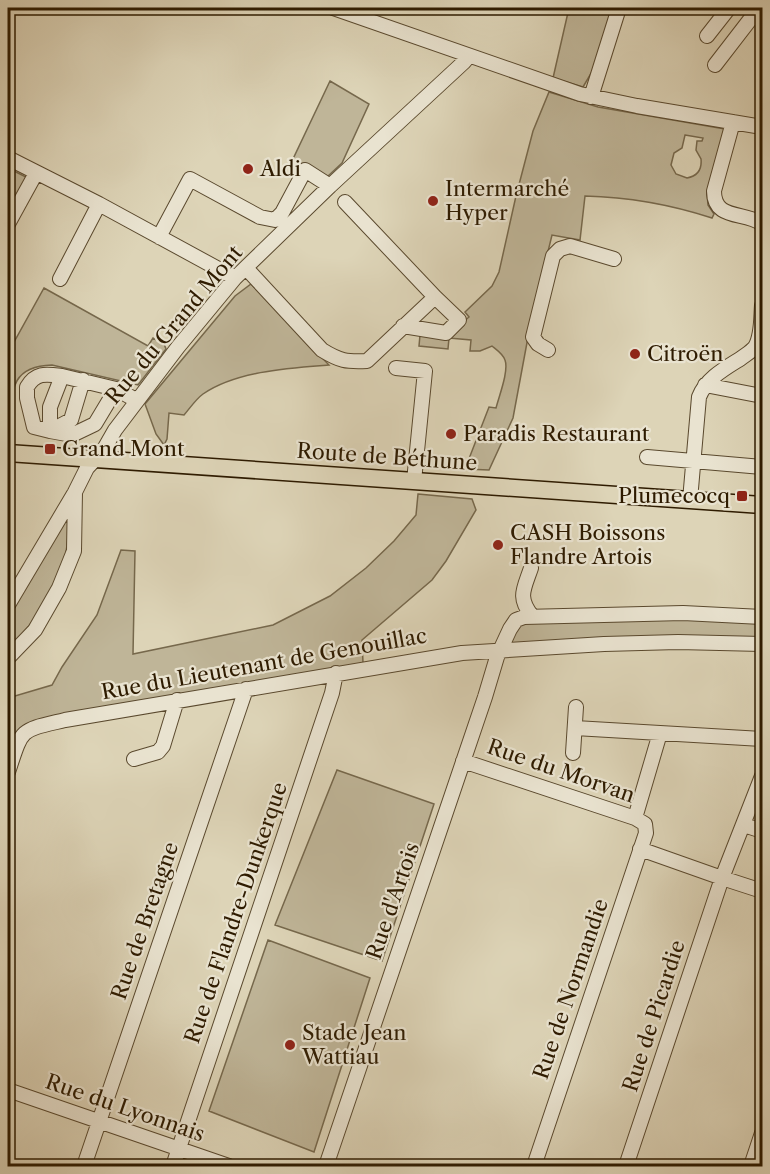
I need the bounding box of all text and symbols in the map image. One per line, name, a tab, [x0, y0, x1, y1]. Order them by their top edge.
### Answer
place label: Aldi	[259, 156, 301, 181]
marker: Aldi	[241, 162, 255, 176]
place label: Intermarché Hyper	[445, 176, 569, 225]
marker: Intermarché Hyper	[426, 194, 440, 208]
street label: Rue du Grand Mont	[100, 240, 248, 409]
place label: Citroën	[647, 341, 723, 366]
marker: Citroën	[628, 347, 642, 361]
place label: Paradis Restaurant	[463, 421, 650, 446]
marker: Paradis Restaurant	[444, 427, 458, 441]
place label: Grand Mont	[62, 436, 185, 461]
street label: Route de Béthune	[296, 438, 478, 475]
marker: Grand Mont	[43, 442, 57, 456]
place label: Plumecocq	[618, 483, 730, 508]
marker: Plumecocq	[735, 489, 749, 503]
place label: CASH Boissons Flandre Artois	[510, 520, 665, 569]
marker: CASH Boissons Flandre Artois	[491, 538, 505, 552]
street label: Rue du Lieutenant de Genouillac	[99, 623, 429, 704]
street label: Rue du Morvan	[484, 734, 638, 807]
street label: Rue de Flandre-Dunkerque	[179, 779, 292, 1047]
street label: Rue de Bretagne	[106, 839, 183, 1003]
street label: Rue d'Artois	[361, 839, 424, 963]
street label: Rue de Normandie	[528, 895, 613, 1082]
street label: Rue de Picardie	[617, 937, 690, 1095]
place label: Stade Jean Wattiau	[301, 1020, 406, 1069]
marker: Stade Jean Wattiau	[283, 1038, 297, 1052]
street label: Rue du Lyonnais	[42, 1069, 208, 1146]

